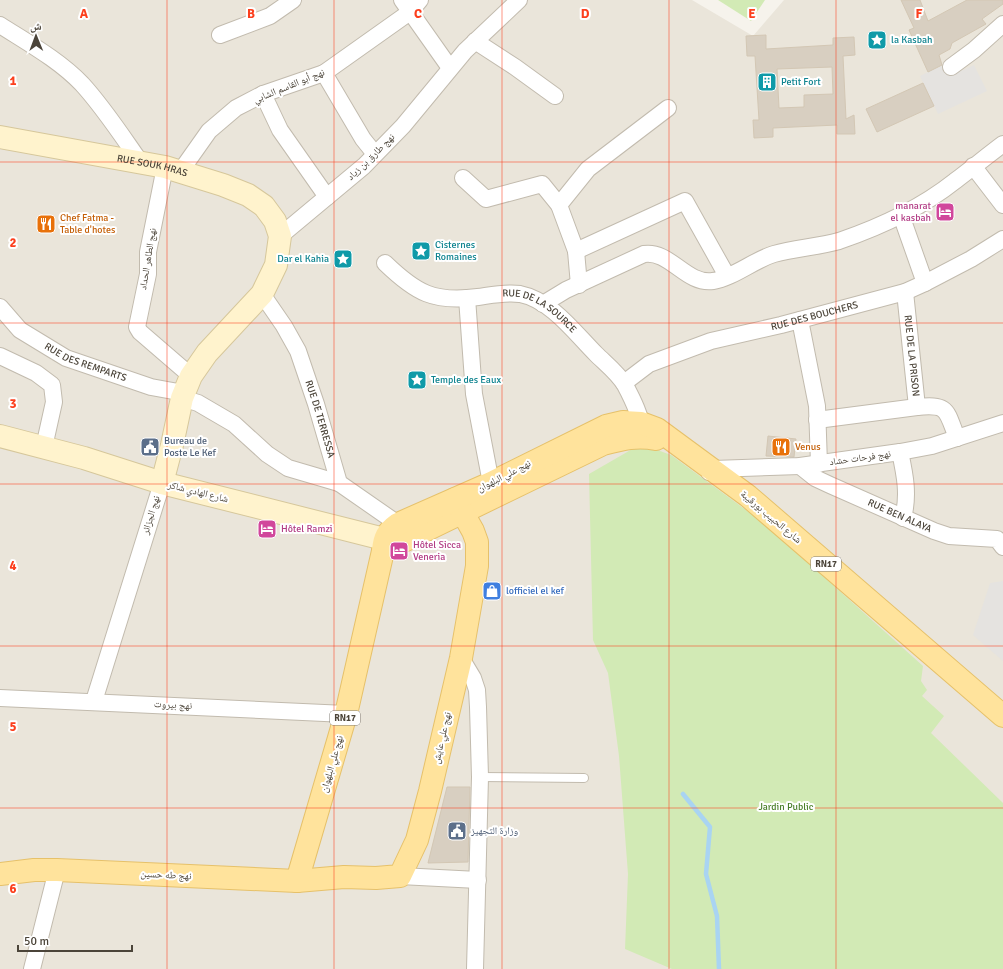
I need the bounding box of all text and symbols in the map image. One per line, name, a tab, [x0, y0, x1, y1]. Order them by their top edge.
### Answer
text: A	[80, 6, 89, 22]
text: B	[247, 6, 255, 22]
text: C	[414, 6, 422, 22]
text: D	[581, 6, 590, 22]
text: E	[748, 6, 756, 22]
text: F	[916, 6, 923, 22]
north arrow	[16, 16, 56, 56]
text: ش	[30, 20, 42, 34]
place icon: la Kasbah	[866, 29, 888, 51]
place label: la Kasbah	[891, 34, 932, 46]
street label: نهج أبو القاسم الشابي	[251, 65, 327, 107]
building icon: Petit Fort	[756, 71, 778, 93]
text: 1	[9, 73, 17, 89]
place label: Petit Fort	[781, 76, 821, 88]
street label: نهج طارق بن زياد	[345, 131, 398, 183]
street label: RUE SOUK HRAS	[116, 152, 189, 180]
place label: manarat el kasbah	[891, 200, 931, 224]
hotel icon: manarat el kasbah	[934, 201, 956, 223]
place label: Chef Fatma - Table d'hotes	[60, 212, 116, 236]
restaurant icon: Chef Fatma - Table d'hotes	[35, 213, 57, 235]
street label: نهج الطاهر الحداد	[137, 227, 159, 291]
text: 2	[9, 235, 17, 251]
place label: Cisternes Romaines	[435, 239, 477, 263]
place icon: Cisternes Romaines	[410, 240, 432, 262]
place icon: Dar el Kahia	[332, 248, 354, 270]
place label: Dar el Kahia	[277, 253, 329, 265]
street label: RUE DE LA SOURCE	[502, 287, 579, 336]
street label: RUE DES BOUCHERS	[770, 299, 860, 333]
street label: RUE DE LA PRISON	[901, 314, 922, 397]
street label: RUE DES REMPARTS	[42, 340, 128, 384]
place icon: Temple des Eaux	[406, 369, 428, 391]
place label: Temple des Eaux	[431, 374, 501, 386]
street label: RUE DE TERRESSA	[302, 379, 337, 459]
text: 3	[9, 396, 17, 412]
place label: Bureau de Poste Le Kef	[164, 435, 217, 459]
public building icon: Bureau de Poste Le Kef	[139, 436, 161, 458]
restaurant icon: Venus	[770, 436, 792, 458]
place label: Venus	[795, 441, 821, 453]
street label: نهج فرحات حشاد	[828, 448, 892, 468]
street label: نهج علي البلهوان	[475, 457, 534, 496]
street label: شارع الهادي شاكر	[165, 478, 230, 507]
street label: شارع الحبيب بورقيبة	[738, 488, 804, 546]
street label: نهج الجزائر	[139, 494, 163, 537]
street label: RUE BEN ALAYA	[866, 496, 934, 535]
hotel icon: Hôtel Ramzi	[256, 518, 278, 540]
place label: Hôtel Ramzi	[281, 523, 333, 535]
place label: Hôtel Sicca Veneria	[413, 539, 461, 563]
hotel icon: Hôtel Sicca Veneria	[388, 540, 410, 562]
road number: RN17	[811, 557, 841, 571]
text: 4	[9, 558, 17, 574]
shop icon: lofficiel el kef	[481, 580, 503, 602]
place label: lofficiel el kef	[506, 585, 564, 597]
street label: نهج بيروت	[154, 698, 193, 712]
road number: RN17	[330, 711, 360, 725]
street label: نهج علي عايش	[430, 711, 455, 766]
text: 5	[9, 719, 17, 735]
street label: نهج علي البلهوان	[318, 734, 347, 794]
park label: Jardin Public	[758, 801, 814, 813]
public building icon: وزارة التجهيز	[446, 820, 468, 842]
place label: وزارة التجهيز	[470, 825, 519, 837]
street label: نهج طه حسين	[140, 868, 192, 882]
text: 6	[9, 881, 17, 897]
scale bar	[18, 927, 132, 953]
text: 50 m	[24, 934, 49, 949]

